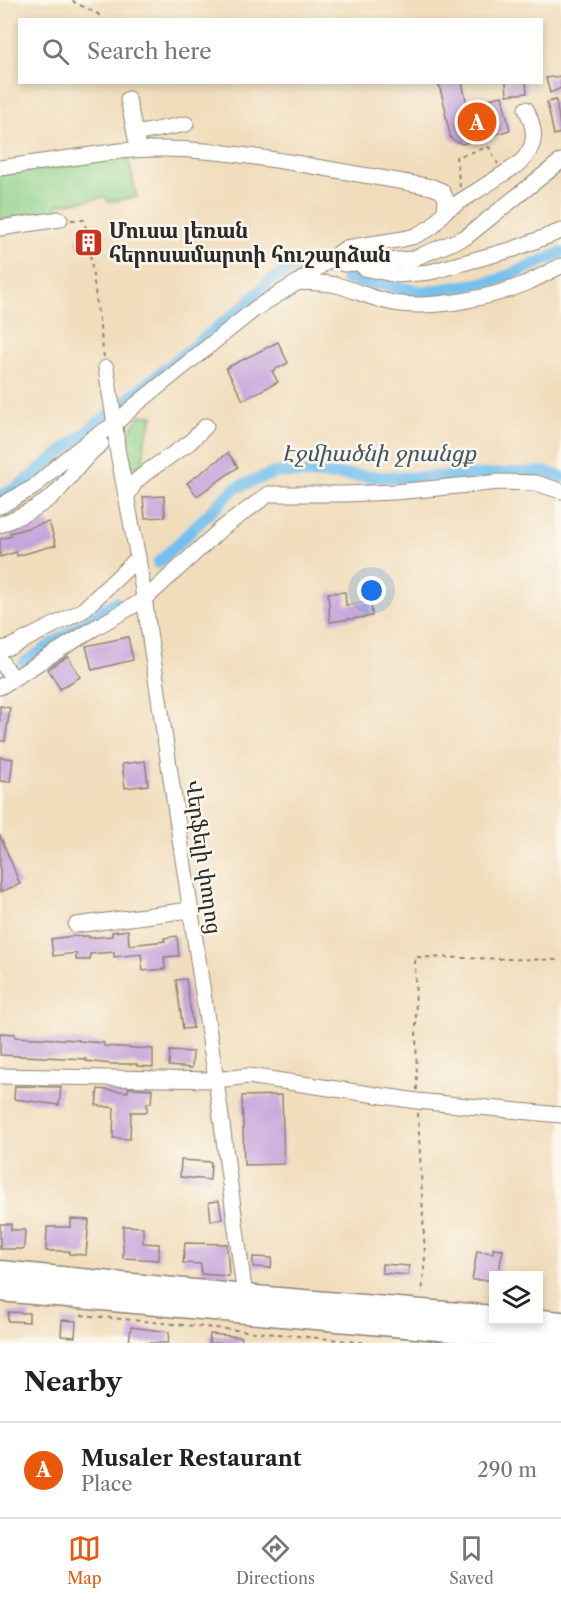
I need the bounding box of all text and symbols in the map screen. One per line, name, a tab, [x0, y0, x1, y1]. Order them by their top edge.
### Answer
search box	[18, 18, 543, 84]
icon: search	[39, 35, 72, 68]
text: Search here	[87, 38, 212, 65]
pin: A	[458, 100, 496, 144]
place label: Մուսա լեռան հերոսամարտի հուշարձան	[109, 218, 391, 268]
building icon: Մուսա լեռան հերոսամարտի հուշարձան	[72, 226, 104, 258]
water label: Էջմիածնի ջրանցք	[282, 440, 477, 467]
your location	[357, 576, 386, 605]
street label: Վերֆելի փողոց	[180, 778, 227, 936]
map controls	[489, 1271, 543, 1325]
button: layers	[489, 1271, 543, 1325]
text: Nearby	[24, 1366, 122, 1398]
text: Musaler Restaurant	[81, 1445, 302, 1472]
text: A	[36, 1458, 51, 1482]
text: 290 m	[477, 1458, 537, 1482]
text: Place	[81, 1472, 132, 1496]
tab: Map	[67, 1532, 102, 1588]
tab: Directions	[236, 1532, 315, 1588]
tab: Saved	[449, 1532, 494, 1588]

